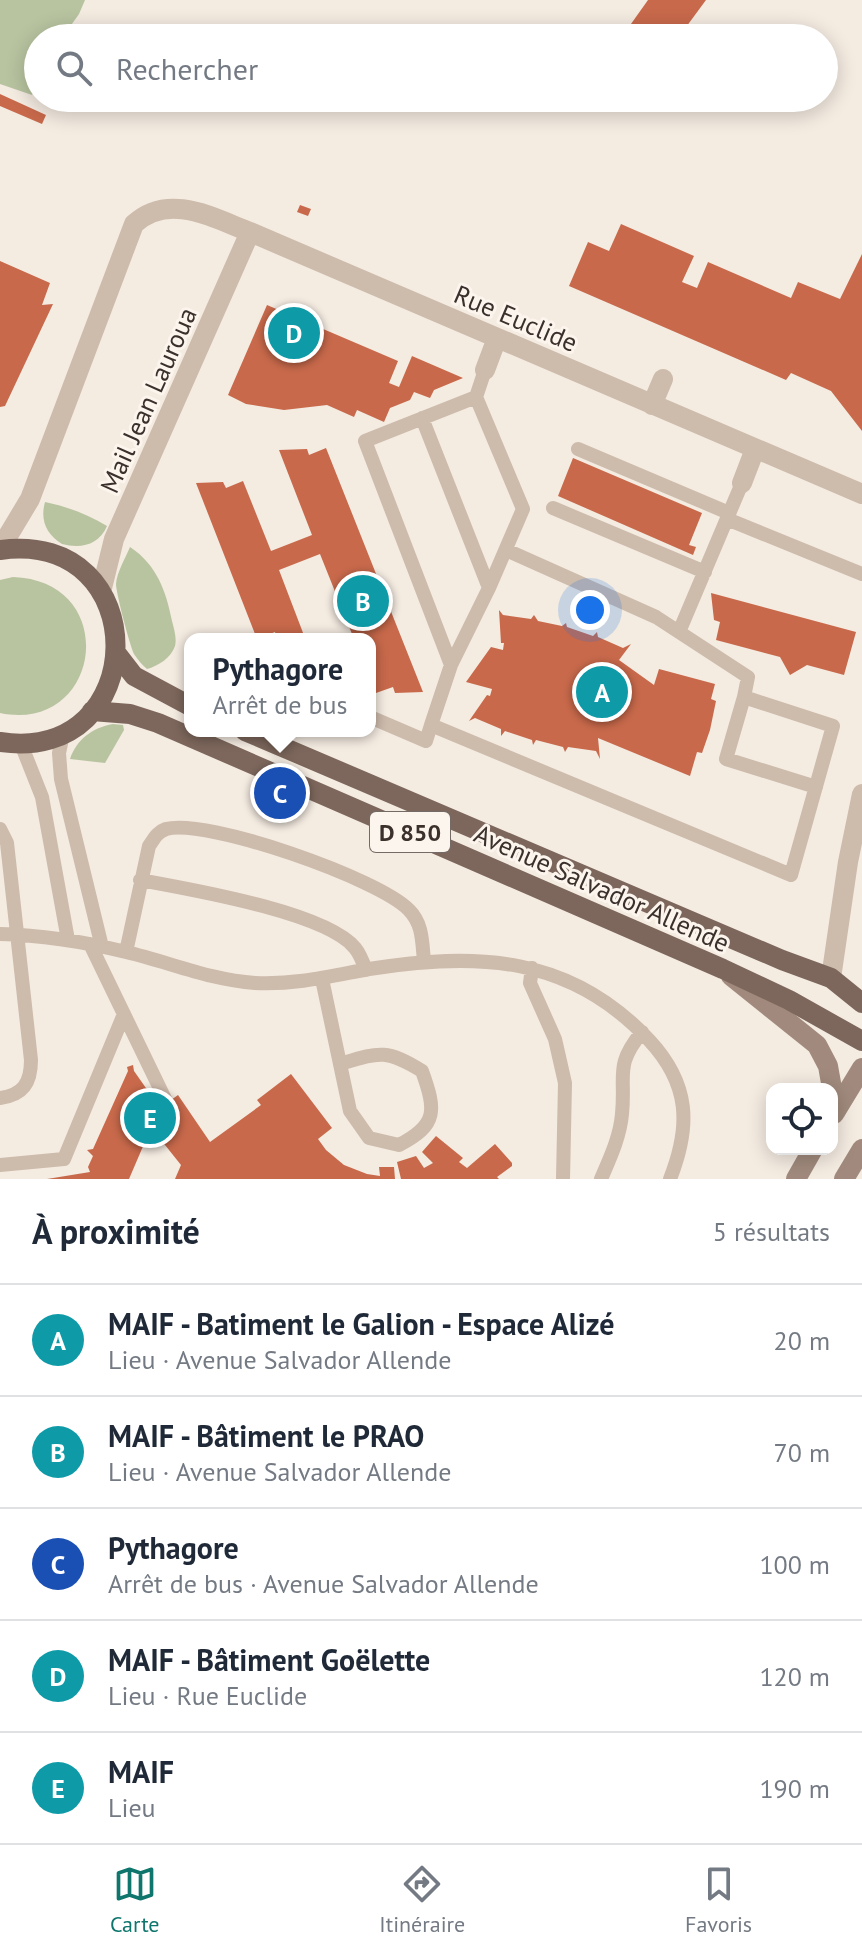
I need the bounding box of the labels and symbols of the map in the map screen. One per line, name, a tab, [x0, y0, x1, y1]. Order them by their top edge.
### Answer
street label: Rue Euclide	[449, 277, 583, 359]
street label: Mail Jean Lauroua	[92, 302, 204, 498]
pin: D	[268, 303, 320, 363]
pin: B	[337, 571, 389, 631]
your location	[570, 590, 610, 630]
pin: A	[576, 662, 628, 722]
pin: C	[254, 763, 306, 823]
road number: D 850	[370, 812, 450, 852]
street label: Avenue Salvador Allende	[469, 817, 735, 959]
pin: E	[124, 1088, 176, 1148]

